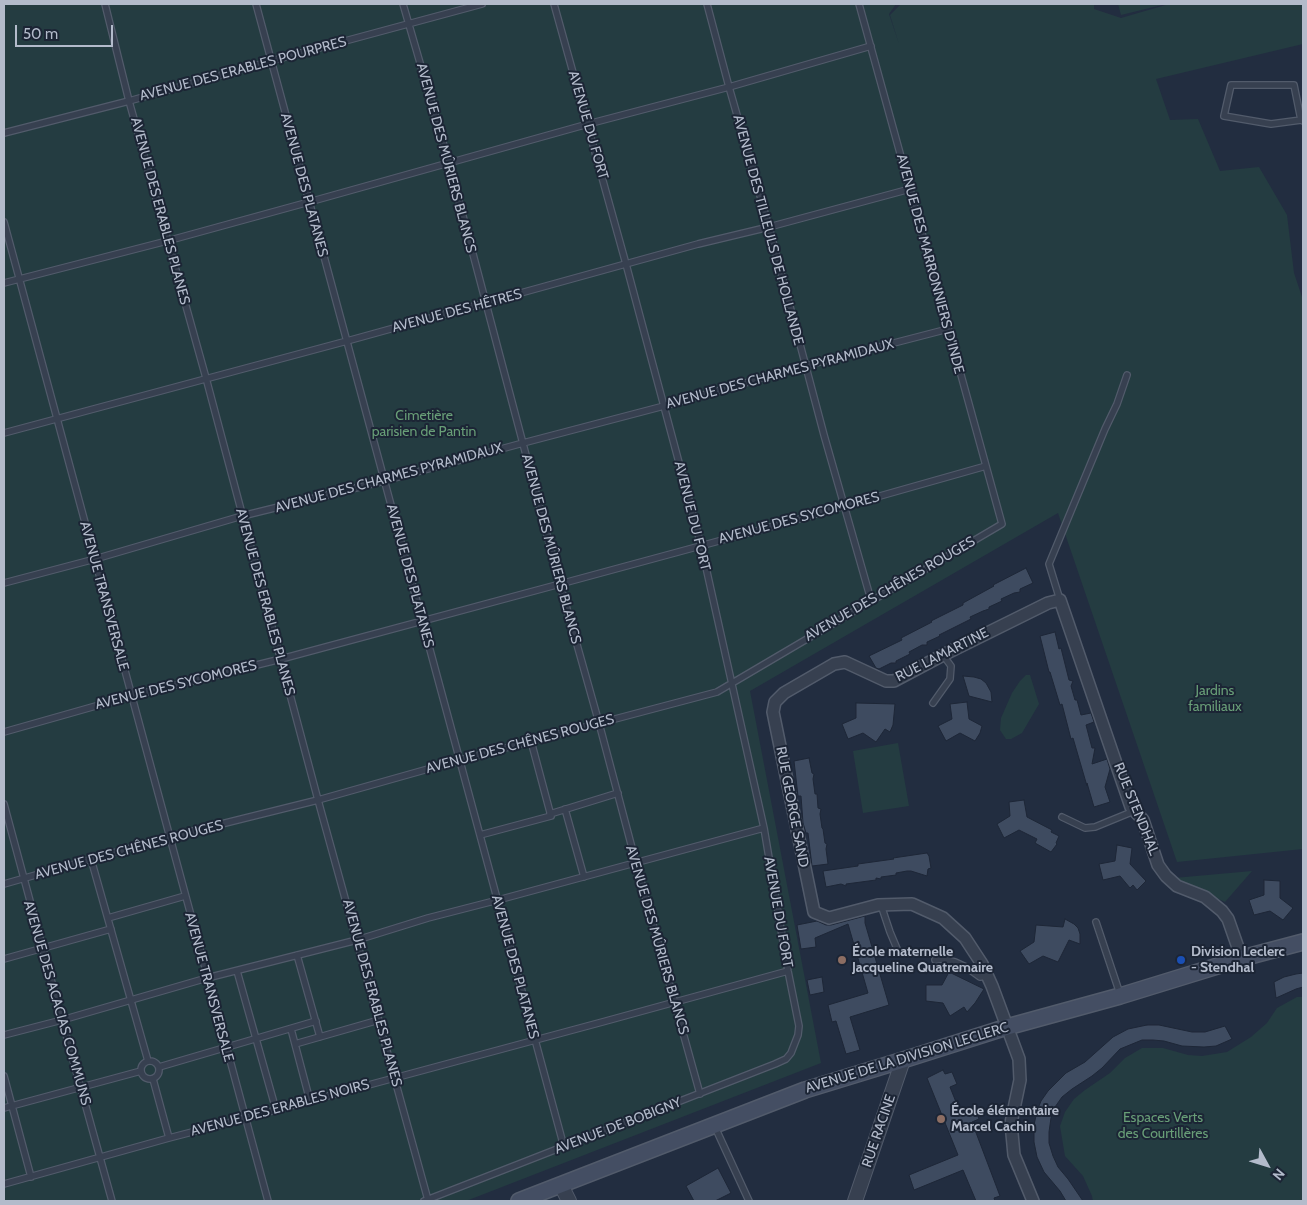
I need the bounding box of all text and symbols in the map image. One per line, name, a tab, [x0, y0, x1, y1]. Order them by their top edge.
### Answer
scale bar	[18, 15, 115, 47]
text: 50 m	[23, 25, 58, 43]
street label: AVENUE DES ERABLES POURPRES	[138, 33, 348, 105]
street label: AVENUE DES MÛRIERS BLANCS	[413, 61, 479, 255]
street label: AVENUE DU FORT	[564, 69, 612, 181]
street label: AVENUE DES PLATANES	[277, 111, 331, 259]
street label: AVENUE DES TILLEULS DE HOLLANDE	[729, 113, 807, 347]
street label: AVENUE DES ERABLES PLANES	[127, 116, 193, 306]
street label: AVENUE DES MARRONNIERS D'INDE	[893, 152, 967, 376]
street label: AVENUE DES HÊTRES	[390, 286, 524, 336]
street label: AVENUE DES CHARMES PYRAMIDAUX	[664, 335, 896, 413]
park label: Cimetière parisien de Pantin	[372, 408, 476, 441]
street label: AVENUE DES CHARMES PYRAMIDAUX	[273, 439, 505, 517]
street label: AVENUE DES MÛRIERS BLANCS	[518, 452, 584, 646]
street label: AVENUE DU FORT	[670, 459, 714, 573]
street label: AVENUE DES SYCOMORES	[717, 488, 881, 548]
street label: AVENUE DES PLATANES	[383, 502, 437, 650]
street label: AVENUE DES ERABLES PLANES	[232, 507, 298, 697]
street label: AVENUE TRANSVERSALE	[76, 519, 132, 673]
street label: AVENUE DES CHÊNES ROUGES	[802, 533, 978, 645]
street label: RUE LAMARTINE	[893, 624, 991, 686]
street label: AVENUE DES SYCOMORES	[94, 657, 258, 713]
park label: Jardins familiaux	[1188, 683, 1242, 716]
street label: AVENUE DES CHÊNES ROUGES	[424, 711, 616, 777]
street label: RUE GEORGE SAND	[772, 745, 812, 869]
street label: RUE STENDHAL	[1110, 760, 1162, 858]
street label: AVENUE DES CHÊNES ROUGES	[33, 817, 225, 883]
street label: AVENUE DES MÛRIERS BLANCS	[622, 843, 692, 1037]
street label: AVENUE DU FORT	[760, 855, 796, 969]
street label: AVENUE DES PLATANES	[488, 893, 542, 1041]
street label: AVENUE DES ERABLES PLANES	[339, 898, 405, 1088]
street label: AVENUE DES ACACIAS COMMUNS	[20, 899, 94, 1107]
street label: AVENUE TRANSVERSALE	[181, 910, 237, 1064]
place label: École maternelle Jacqueline Quatremaire	[852, 944, 993, 976]
place label: Division Leclerc - Stendhal	[1191, 944, 1285, 976]
marker: École maternelle Jacqueline Quatremaire	[836, 954, 848, 966]
marker: Division Leclerc - Stendhal	[1175, 954, 1187, 966]
street label: AVENUE DE LA DIVISION LECLERC	[803, 1019, 1011, 1097]
street label: AVENUE DES ERABLES NOIRS	[189, 1076, 371, 1140]
street label: RUE RACINE	[859, 1092, 899, 1170]
street label: AVENUE DE BOBIGNY	[552, 1094, 684, 1158]
place label: École élémentaire Marcel Cachin	[951, 1103, 1059, 1136]
park label: Espaces Verts des Courtillères	[1118, 1110, 1208, 1142]
marker: École élémentaire Marcel Cachin	[935, 1113, 947, 1125]
north arrow	[1242, 1140, 1292, 1190]
text: N	[1269, 1165, 1289, 1184]

